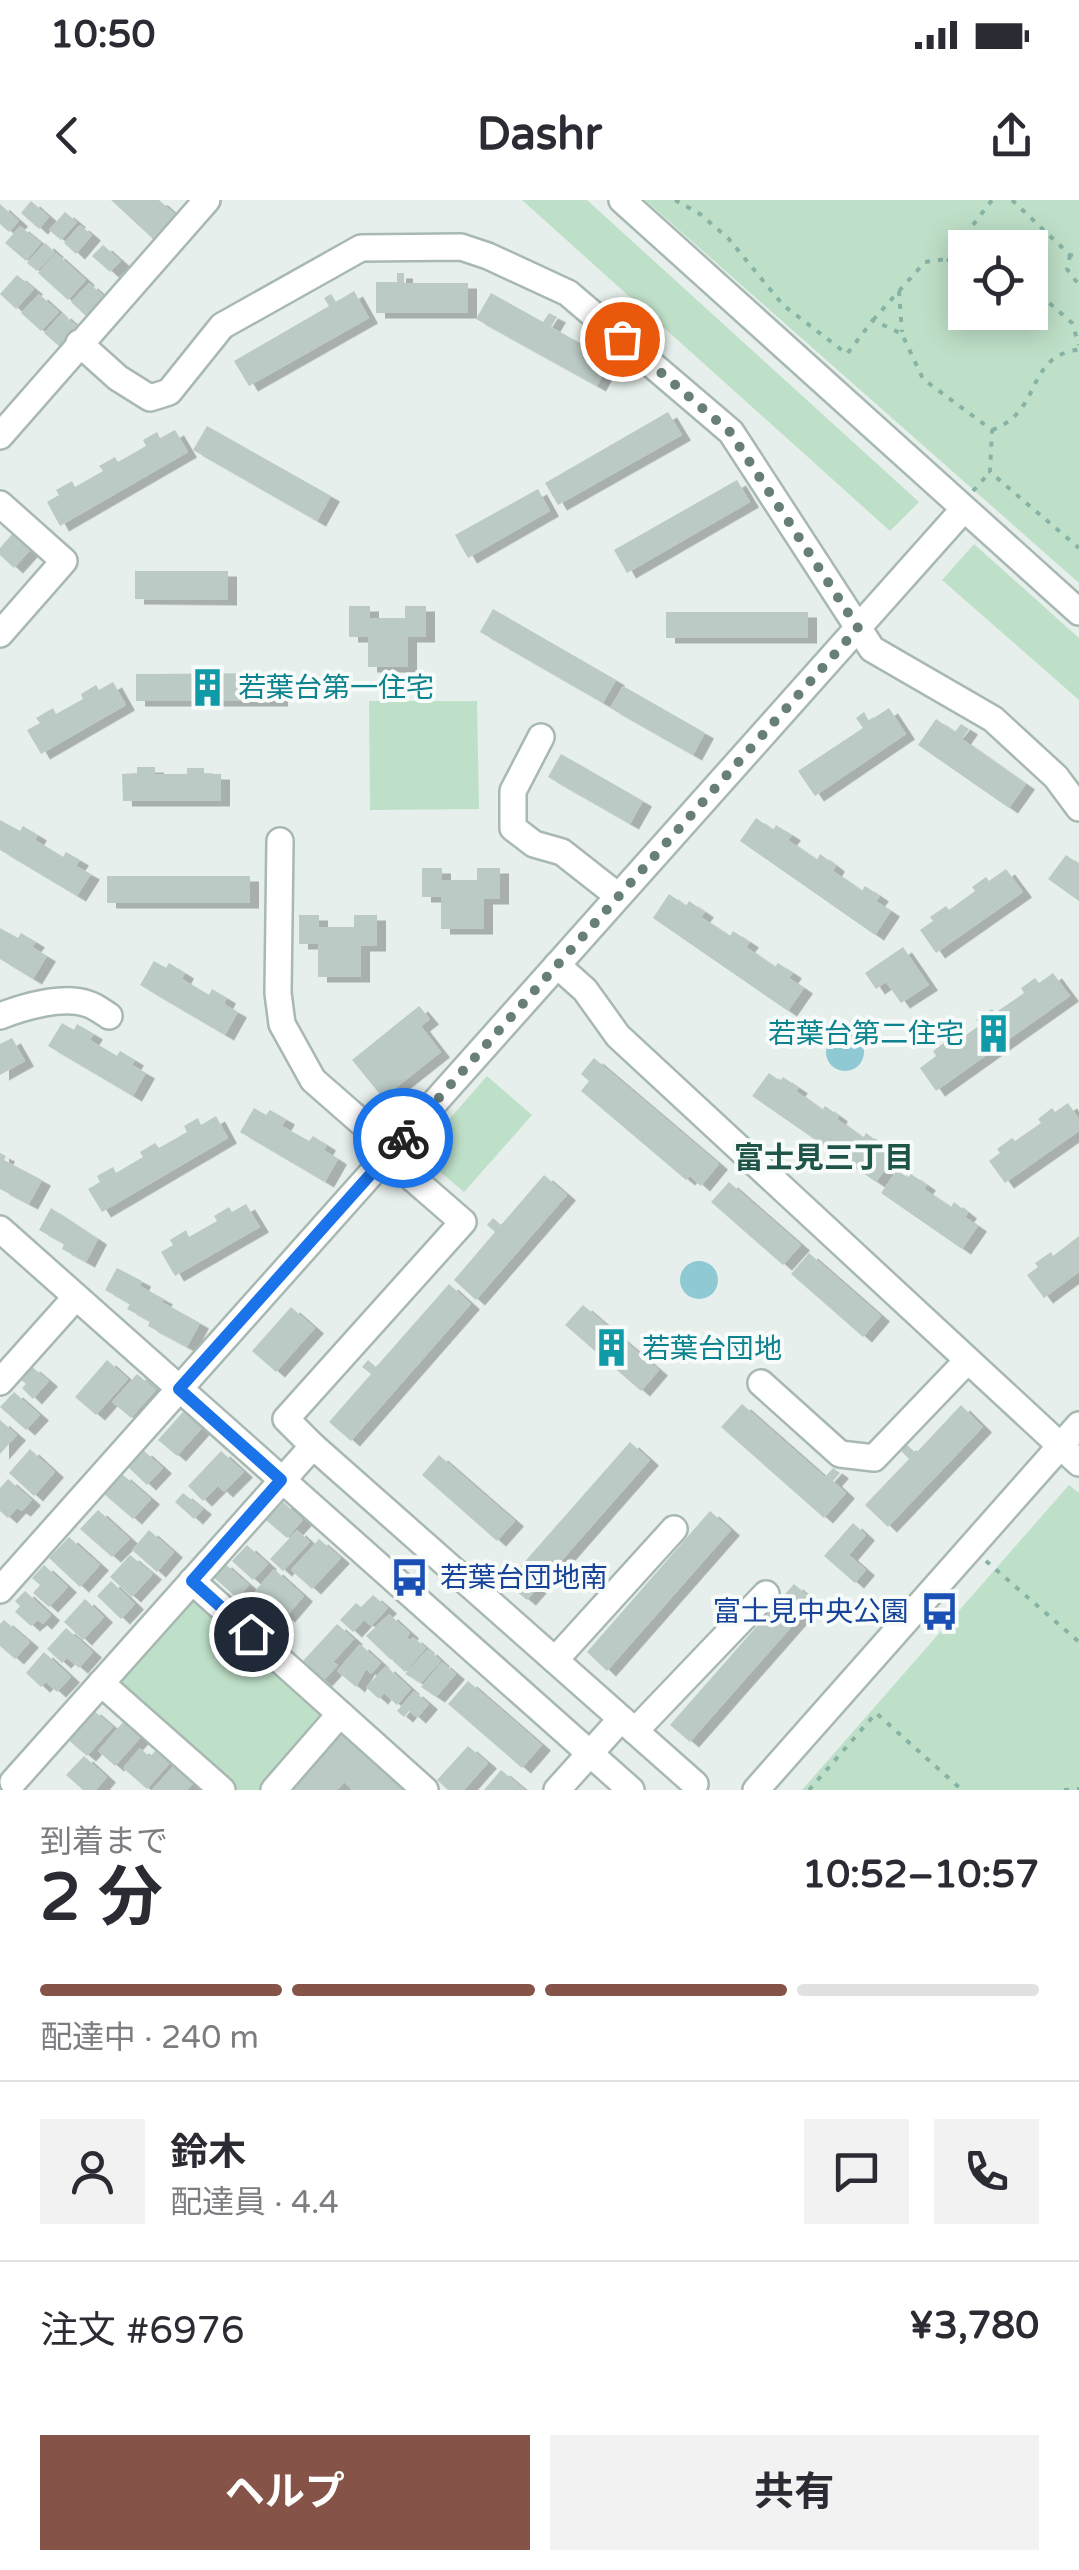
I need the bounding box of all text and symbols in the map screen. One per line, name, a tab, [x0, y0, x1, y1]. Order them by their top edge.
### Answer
text: 10:50	[50, 12, 155, 58]
icon: back	[40, 108, 95, 163]
text: Dashr	[477, 108, 602, 162]
icon: share	[984, 108, 1039, 163]
map controls	[948, 230, 1048, 330]
button: locate	[948, 230, 1048, 330]
pin	[580, 297, 665, 382]
icon: bag	[595, 312, 650, 367]
building icon: 若葉台第一住宅	[187, 666, 229, 708]
place label: 若葉台第一住宅	[238, 671, 434, 705]
building icon: 若葉台第二住宅	[973, 1012, 1015, 1054]
place label: 若葉台第二住宅	[768, 1017, 964, 1051]
courier	[353, 1088, 453, 1188]
icon: bike	[376, 1111, 431, 1166]
district label: 富士見三丁目	[734, 1140, 914, 1177]
building icon: 若葉台団地	[591, 1327, 633, 1369]
place label: 若葉台団地	[642, 1332, 782, 1366]
bus stop icon: 若葉台団地南	[389, 1556, 431, 1598]
place label: 若葉台団地南	[440, 1561, 608, 1595]
bus stop icon: 富士見中央公園	[918, 1590, 960, 1632]
pin	[209, 1592, 294, 1677]
place label: 富士見中央公園	[713, 1595, 909, 1629]
icon: home	[224, 1607, 279, 1662]
text: 到着まで	[40, 1823, 168, 1861]
text: 10:52–10:57	[802, 1852, 1039, 1898]
text: 2 分	[40, 1859, 163, 1938]
text: 配達中 · 240 m	[40, 2019, 259, 2057]
button: person	[40, 2119, 145, 2224]
button: chat	[804, 2119, 909, 2224]
button: phone	[934, 2119, 1039, 2224]
text: 鈴木	[170, 2130, 246, 2176]
text: 配達員 · 4.4	[170, 2184, 339, 2222]
text: ¥3,780	[909, 2303, 1039, 2349]
text: 注文 #6976	[40, 2308, 245, 2354]
button: ヘルプ	[40, 2435, 530, 2550]
button: 共有	[550, 2435, 1039, 2550]

